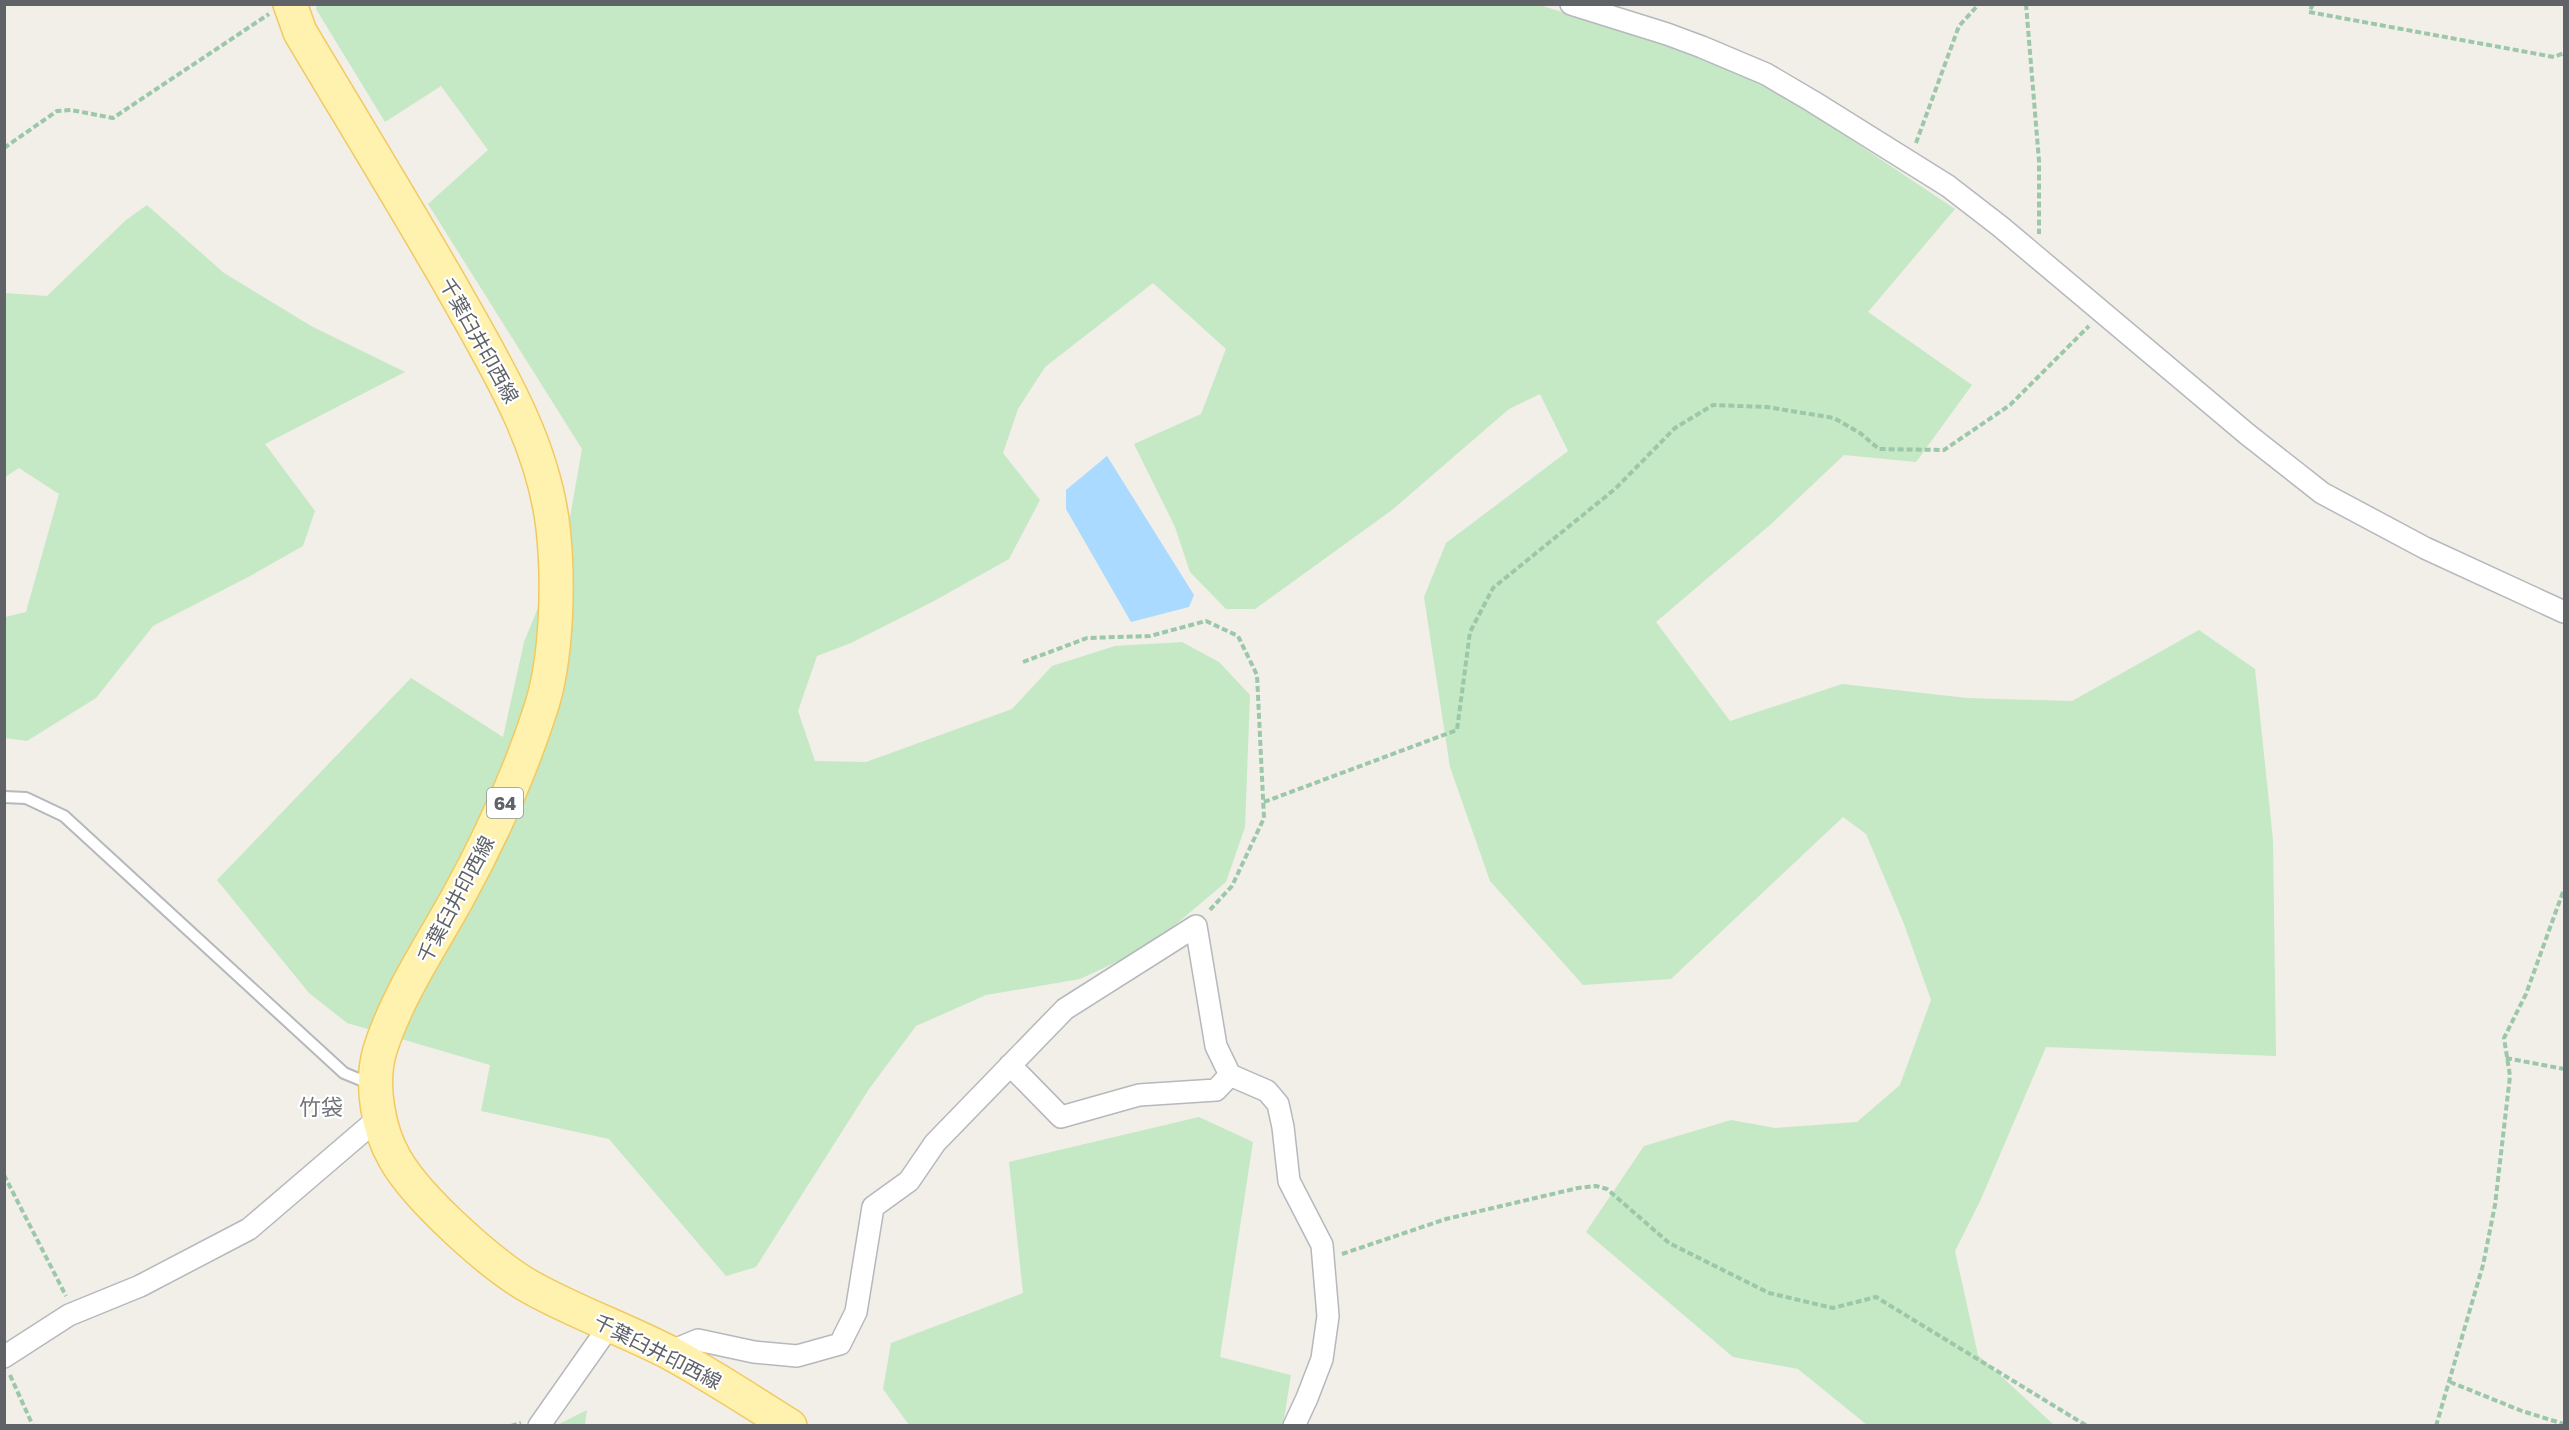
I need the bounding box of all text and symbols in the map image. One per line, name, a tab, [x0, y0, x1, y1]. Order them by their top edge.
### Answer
street label: 千葉臼井印西線	[436, 273, 524, 407]
road number: 64	[487, 788, 523, 818]
street label: 千葉臼井印西線	[412, 832, 498, 966]
district label: 竹袋	[299, 1093, 343, 1120]
street label: 千葉臼井印西線	[590, 1309, 726, 1393]

